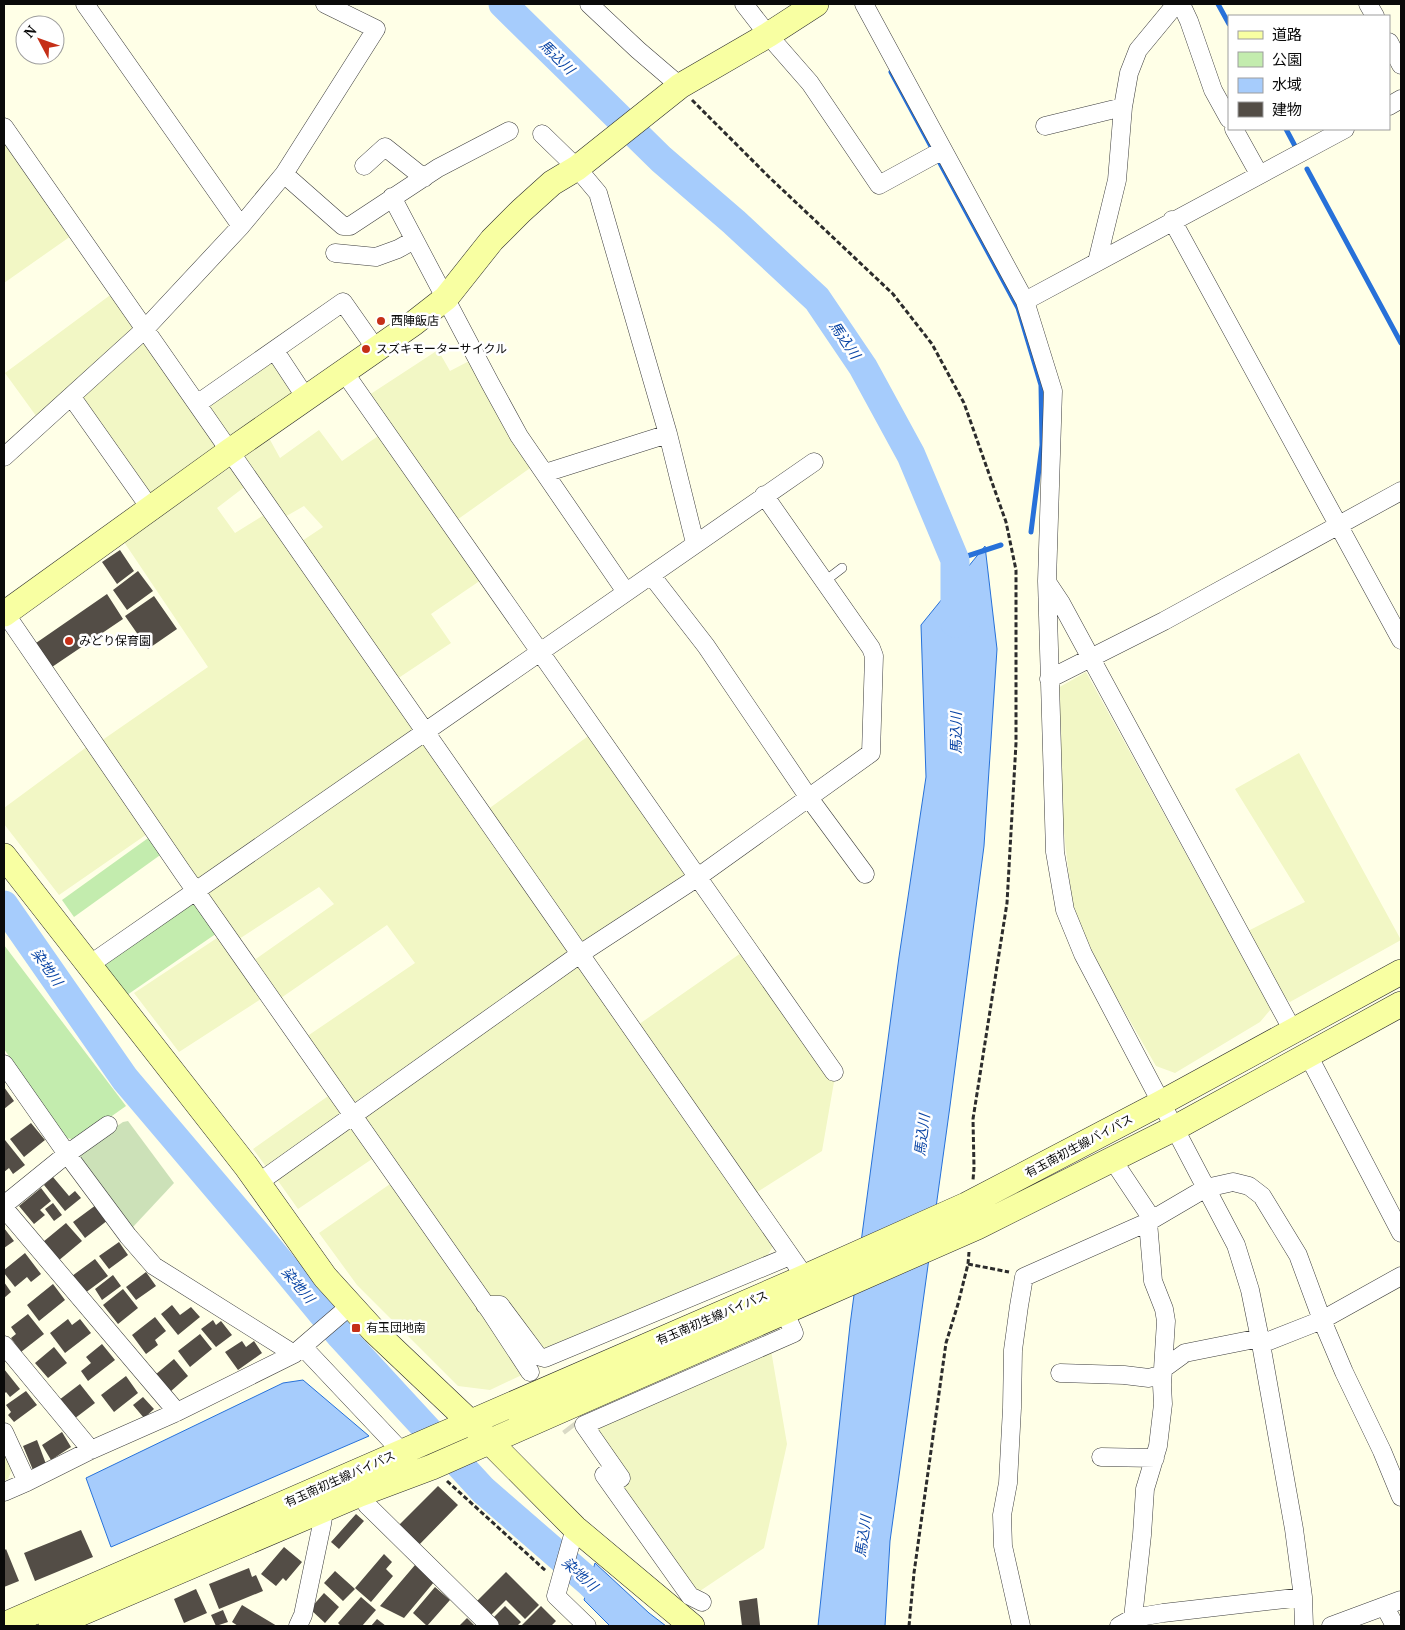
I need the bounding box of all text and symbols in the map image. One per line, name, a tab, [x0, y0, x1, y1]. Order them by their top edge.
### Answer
north arrow	[15, 15, 65, 65]
legend	[1228, 15, 1390, 130]
text: N	[19, 21, 41, 41]
text: 道路	[1272, 24, 1302, 44]
water label: 馬込川	[536, 35, 580, 79]
text: 公園	[1272, 49, 1302, 69]
text: 水域	[1272, 74, 1302, 94]
text: 建物	[1272, 99, 1302, 119]
place label: 西陣飯店	[391, 313, 439, 328]
marker: 西陣飯店	[375, 315, 387, 327]
water label: 馬込川	[826, 317, 866, 364]
place label: スズキモーターサイクル	[376, 341, 507, 356]
marker: スズキモーターサイクル	[360, 343, 372, 355]
place label: みどり保育園	[79, 633, 151, 648]
marker: みどり保育園	[63, 635, 75, 647]
water label: 馬込川	[946, 710, 965, 754]
water label: 染地川	[28, 944, 68, 991]
water label: 馬込川	[910, 1111, 934, 1157]
street label: 有玉南初生線バイパス	[1022, 1111, 1135, 1180]
water label: 染地川	[278, 1262, 320, 1308]
street label: 有玉南初生線バイパス	[654, 1287, 770, 1348]
place label: 有玉団地南	[366, 1320, 426, 1335]
marker: 有玉団地南	[350, 1322, 362, 1334]
street label: 有玉南初生線バイパス	[282, 1447, 398, 1510]
water label: 馬込川	[850, 1512, 875, 1558]
water label: 染地川	[558, 1553, 604, 1596]

